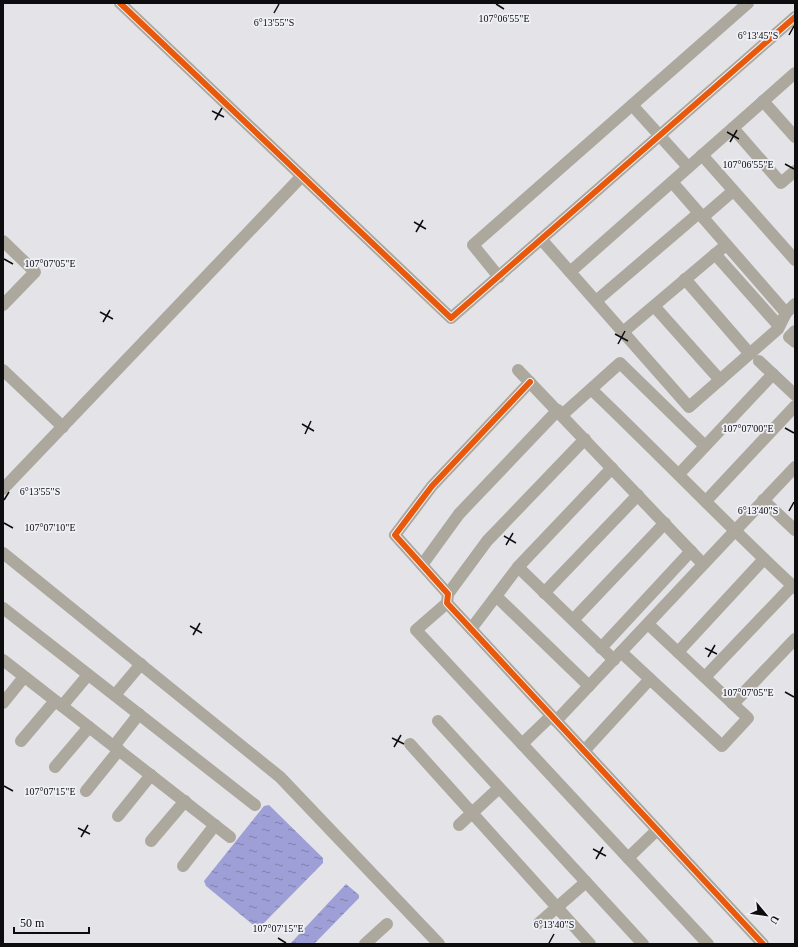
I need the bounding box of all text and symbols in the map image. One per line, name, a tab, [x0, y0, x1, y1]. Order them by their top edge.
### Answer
text: 107°06'55"E	[479, 13, 530, 24]
text: 6°13'55"S	[254, 17, 294, 28]
text: 6°13'45"S	[738, 30, 778, 41]
text: 107°06'55"E	[723, 159, 774, 170]
text: 107°07'05"E	[25, 258, 76, 269]
text: 107°07'00"E	[723, 423, 774, 434]
text: 6°13'55"S	[20, 486, 60, 497]
text: 6°13'40"S	[738, 505, 778, 516]
text: 107°07'10"E	[25, 522, 76, 533]
text: 107°07'05"E	[723, 687, 774, 698]
text: 107°07'15"E	[25, 786, 76, 797]
north arrow	[746, 895, 786, 935]
scale bar	[14, 909, 89, 935]
text: U	[768, 913, 782, 926]
text: 50 m	[20, 916, 45, 930]
text: 6°13'40"S	[534, 919, 574, 930]
text: 107°07'15"E	[253, 923, 304, 934]

